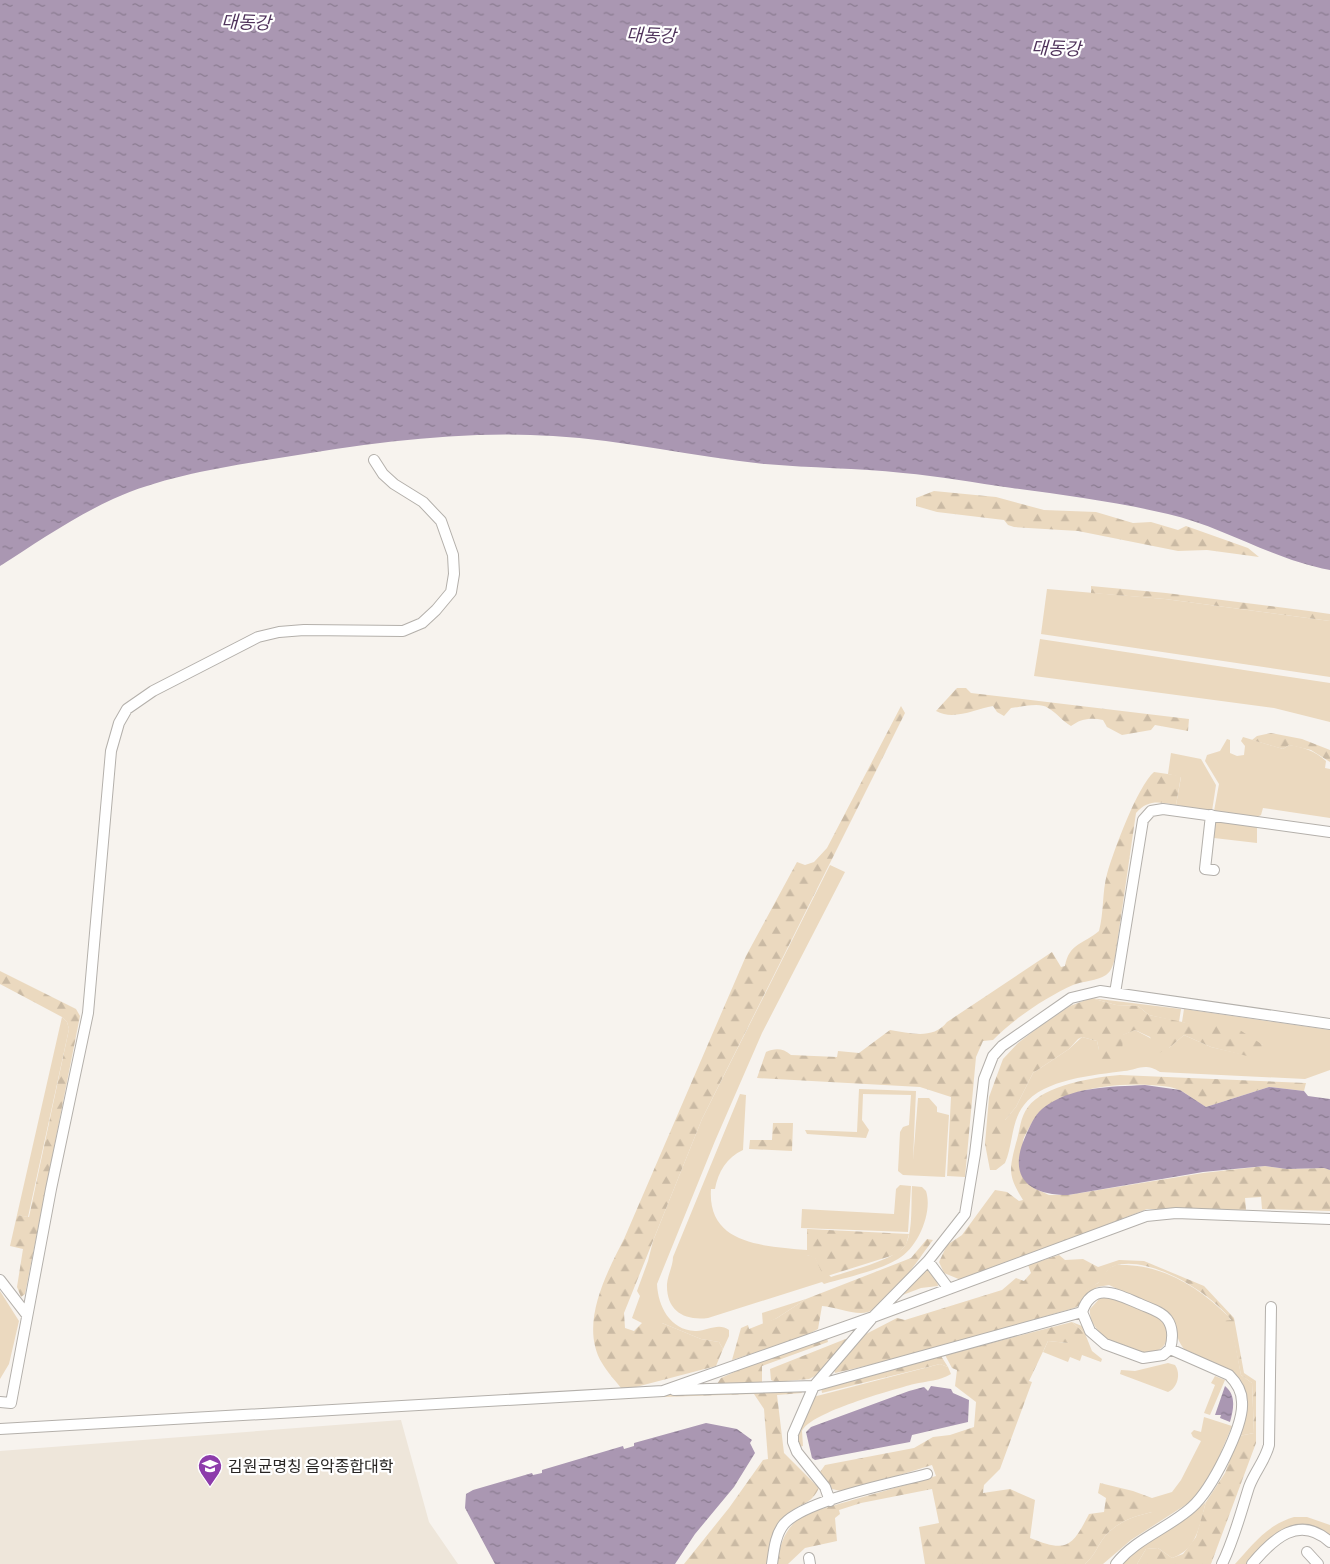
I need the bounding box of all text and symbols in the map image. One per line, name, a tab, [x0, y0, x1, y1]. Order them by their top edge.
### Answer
water label: 대동강	[221, 11, 274, 33]
water label: 대동강	[626, 24, 679, 46]
water label: 대동강	[1031, 37, 1084, 59]
school or university icon: 김원균명칭 음악종합대학	[197, 1453, 223, 1487]
place label: 김원균명칭 음악종합대학	[228, 1457, 394, 1476]

